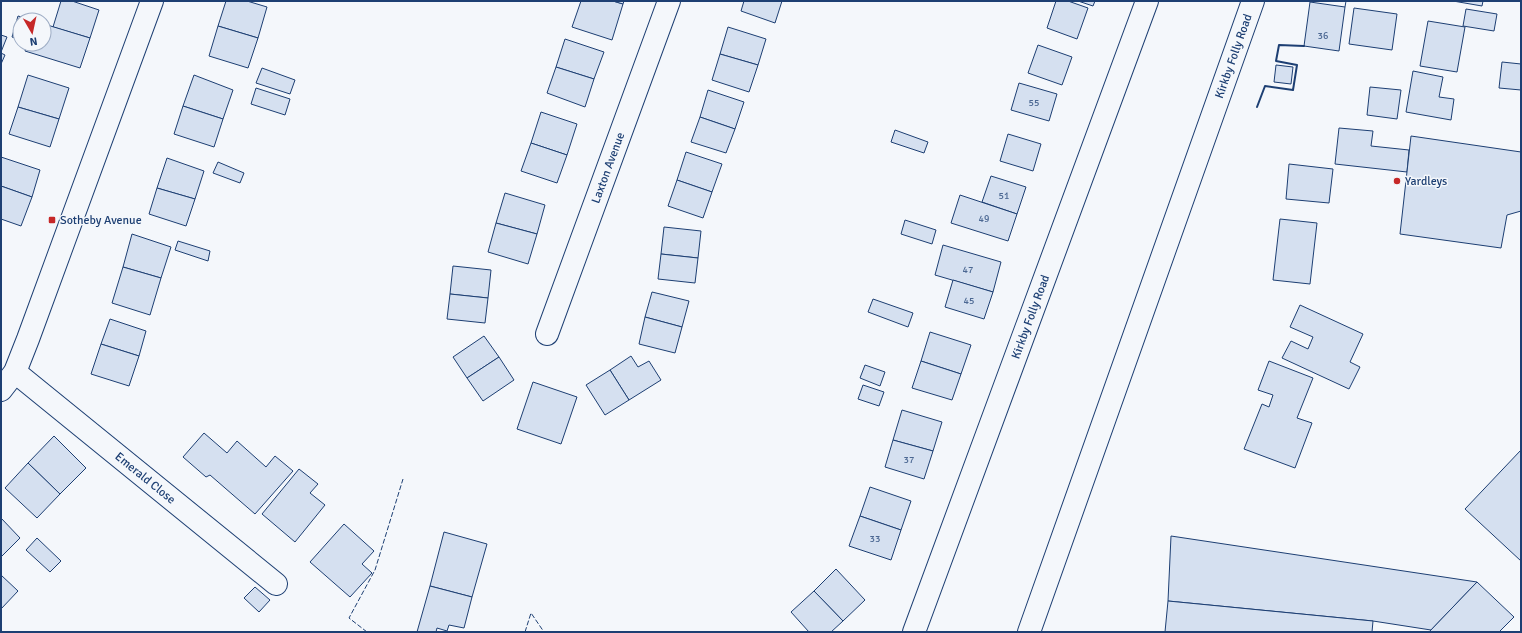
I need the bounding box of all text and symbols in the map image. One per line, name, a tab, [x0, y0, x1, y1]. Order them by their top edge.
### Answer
north arrow	[12, 12, 52, 52]
street label: Kirkby Folly Road	[1212, 12, 1256, 101]
house number: 36	[1318, 30, 1328, 42]
text: N	[29, 34, 38, 48]
house number: 55	[1029, 97, 1039, 109]
street label: Laxton Avenue	[588, 130, 628, 206]
place label: Yardleys	[1405, 174, 1447, 189]
marker: Yardleys	[1392, 176, 1402, 186]
house number: 51	[999, 190, 1009, 202]
place label: Sotheby Avenue	[60, 213, 142, 228]
house number: 49	[979, 213, 989, 225]
marker: Sotheby Avenue	[47, 215, 57, 225]
house number: 47	[963, 264, 973, 276]
street label: Kirkby Folly Road	[1009, 273, 1053, 361]
house number: 45	[964, 295, 974, 307]
street label: Emerald Close	[112, 449, 178, 507]
house number: 37	[904, 454, 914, 466]
house number: 33	[870, 533, 880, 545]

